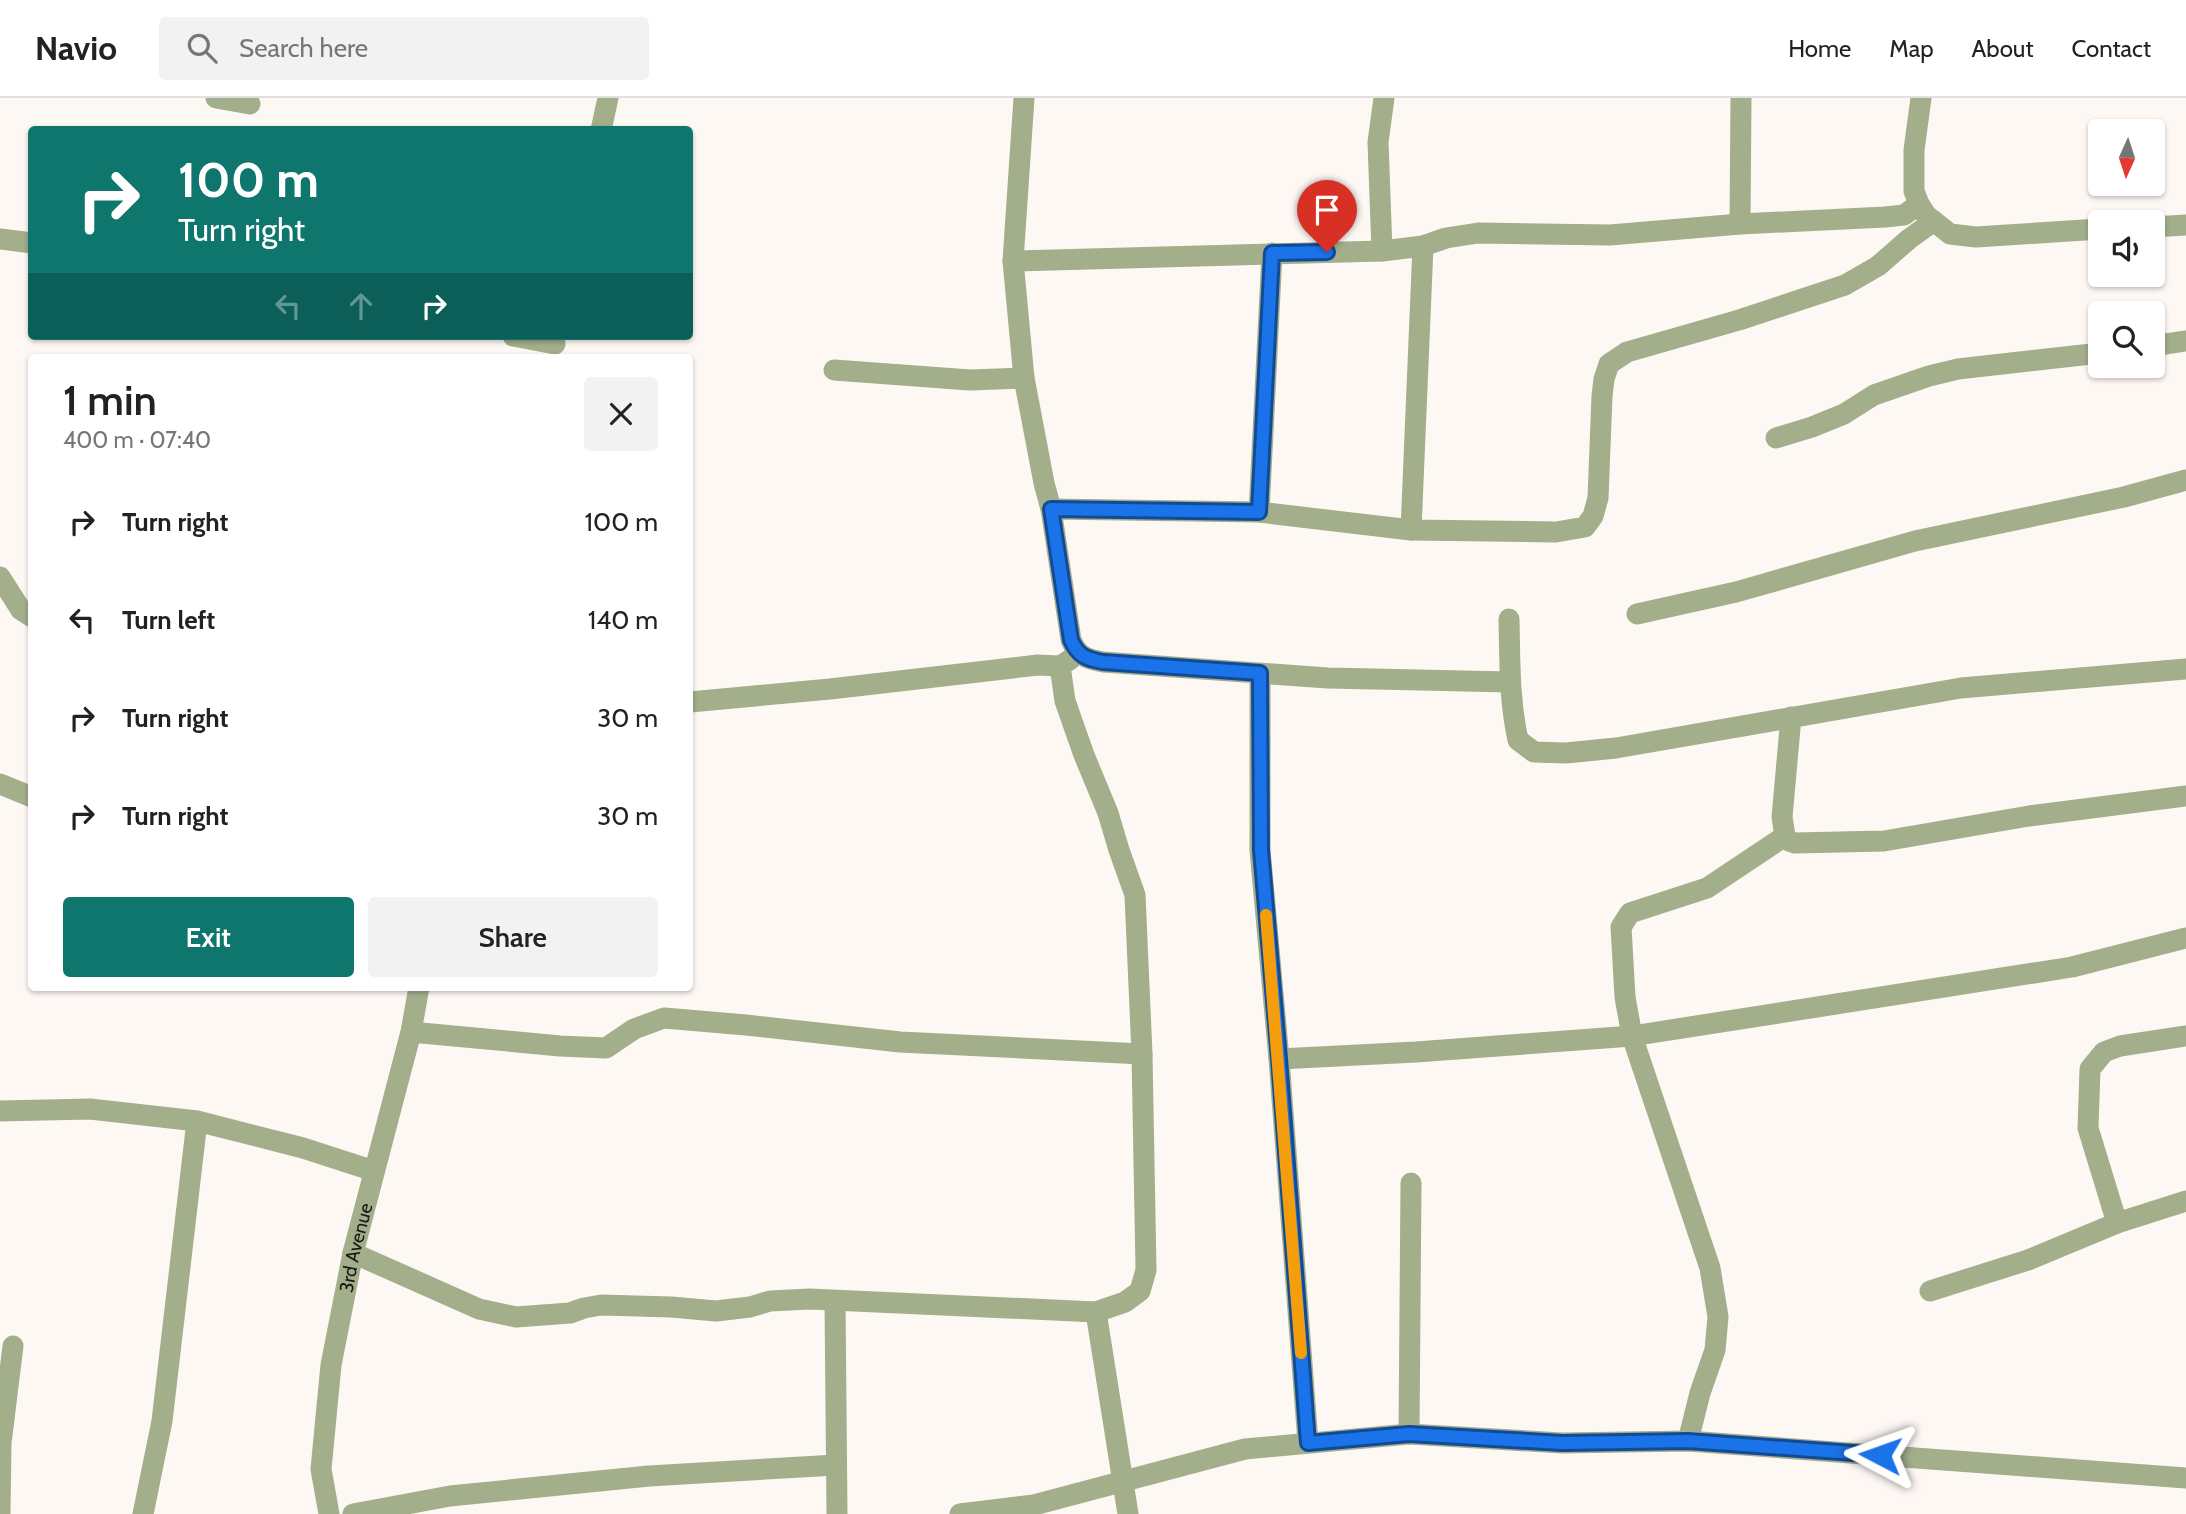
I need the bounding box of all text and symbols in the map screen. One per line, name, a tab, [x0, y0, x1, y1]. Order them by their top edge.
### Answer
search box	[159, 17, 649, 80]
text: Navio	[35, 28, 117, 68]
icon: search	[183, 29, 221, 67]
text: Search here	[239, 32, 368, 64]
text: Home	[1788, 34, 1851, 63]
text: Map	[1889, 34, 1934, 63]
text: About	[1972, 34, 2034, 63]
text: Contact	[2072, 34, 2151, 63]
north arrow	[2088, 119, 2165, 196]
map controls	[2088, 119, 2165, 378]
text: 100 m	[178, 150, 319, 209]
icon: right	[63, 154, 154, 245]
pin	[1297, 180, 1357, 252]
icon: arrive	[1308, 191, 1346, 229]
text: Turn right	[178, 210, 305, 249]
button: sound	[2088, 210, 2165, 287]
icon: left	[269, 287, 307, 325]
icon: ahead	[342, 287, 380, 325]
icon: right	[415, 287, 453, 325]
button: search	[2088, 301, 2165, 378]
text: 1 min	[63, 374, 157, 426]
button: close	[584, 377, 658, 451]
text: 400 m · 07:40	[63, 426, 211, 454]
icon: right	[63, 503, 101, 541]
text: Turn right	[122, 506, 228, 538]
text: 100 m	[585, 506, 658, 538]
icon: left	[63, 601, 101, 639]
text: Turn left	[122, 604, 215, 636]
text: 140 m	[588, 604, 658, 636]
icon: right	[63, 699, 101, 737]
text: Turn right	[122, 702, 228, 734]
text: 30 m	[597, 702, 658, 734]
icon: right	[63, 797, 101, 835]
text: Turn right	[122, 800, 228, 832]
text: 30 m	[597, 800, 658, 832]
button: Exit	[63, 897, 354, 977]
button: Share	[368, 897, 658, 977]
street label: 3rd Avenue	[334, 1200, 377, 1294]
position arrow	[1843, 1418, 1917, 1492]

